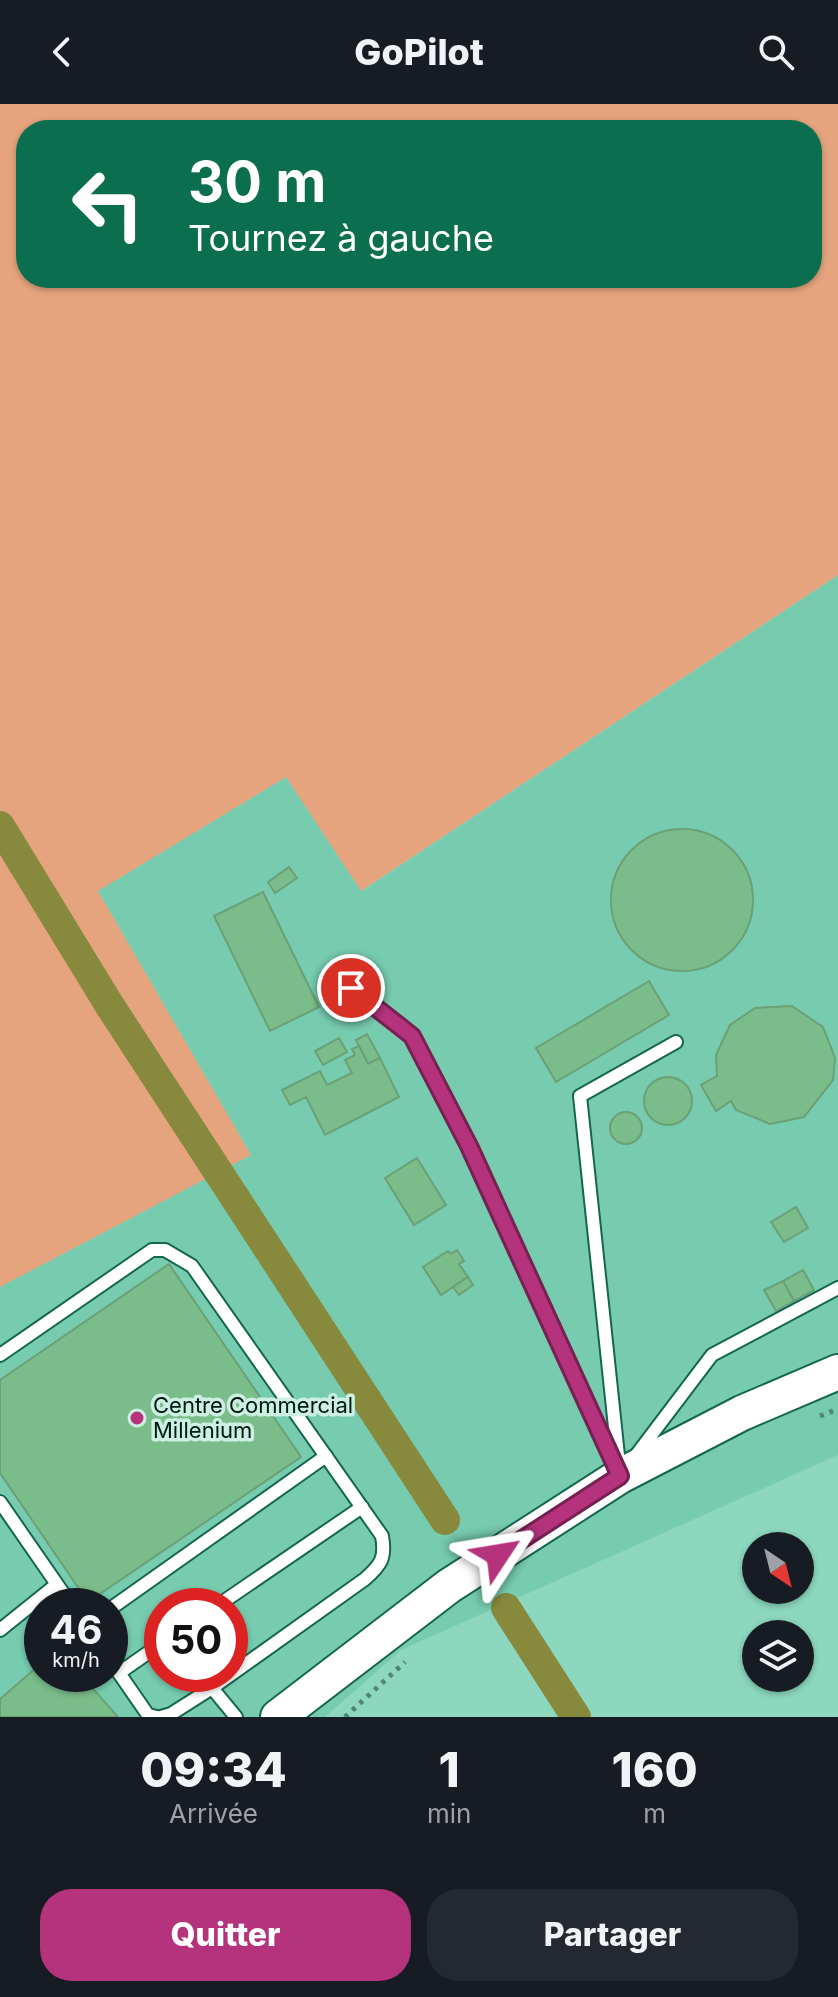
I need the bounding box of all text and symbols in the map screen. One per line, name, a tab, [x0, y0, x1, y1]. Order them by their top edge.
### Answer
icon: back	[40, 30, 84, 74]
text: GoPilot	[354, 30, 484, 74]
icon: search	[754, 30, 798, 74]
text: 30 m	[188, 148, 326, 216]
icon: left	[56, 152, 160, 256]
text: Tournez à gauche	[188, 216, 494, 260]
pin	[317, 954, 385, 1022]
icon: arrive	[329, 966, 373, 1010]
place label: Centre Commercial Millenium	[153, 1392, 353, 1443]
marker: Centre Commercial Millenium	[128, 1409, 146, 1427]
position arrow	[456, 1513, 540, 1597]
north arrow	[742, 1532, 814, 1604]
map controls	[742, 1532, 814, 1692]
speed limit sign: 50	[144, 1588, 248, 1692]
text: 46	[49, 1605, 103, 1654]
button: layers	[742, 1620, 814, 1692]
text: km/h	[52, 1648, 100, 1672]
text: 09:34	[140, 1740, 287, 1799]
text: 1	[439, 1740, 460, 1799]
text: 160	[612, 1740, 698, 1799]
text: Arrivée	[169, 1798, 258, 1829]
text: min	[427, 1798, 471, 1829]
text: m	[643, 1798, 666, 1829]
button: Quitter	[40, 1889, 411, 1981]
button: Partager	[427, 1889, 798, 1981]

